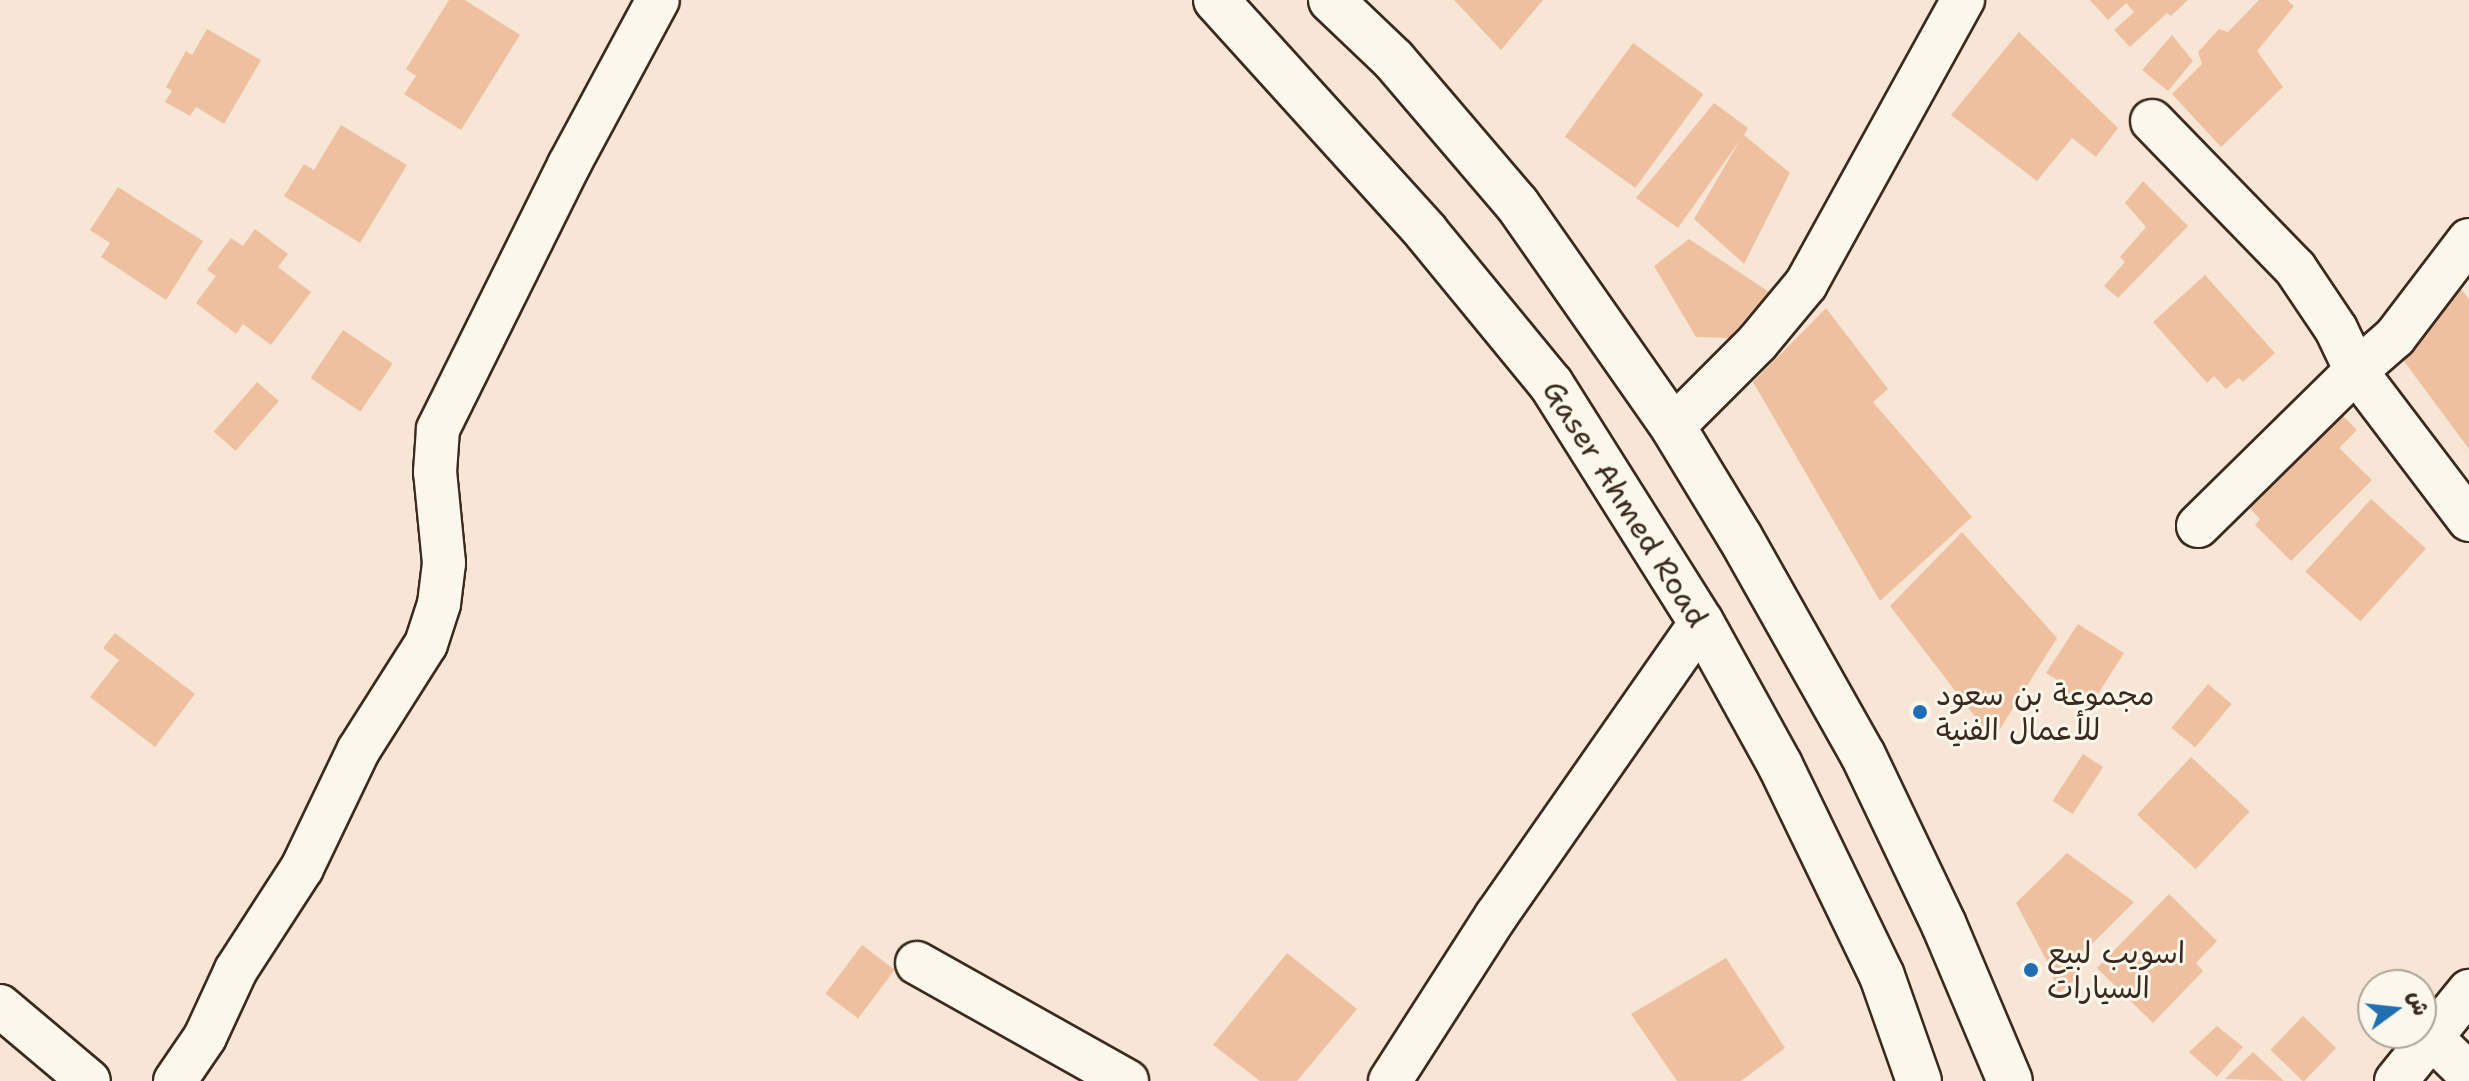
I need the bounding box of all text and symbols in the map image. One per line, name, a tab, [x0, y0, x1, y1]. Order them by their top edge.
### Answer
street label: Gaser Ahmed Road	[1535, 374, 1715, 634]
place label: مجموعة بن سعود للأعمال الفنية	[1936, 677, 2155, 748]
marker: مجموعة بن سعود للأعمال الفنية	[1911, 703, 1929, 721]
place label: اسويب لبيع السيارات	[2047, 935, 2185, 1006]
marker: اسويب لبيع السيارات	[2022, 961, 2040, 979]
north arrow	[2357, 969, 2437, 1049]
text: ش	[2402, 988, 2436, 1019]

